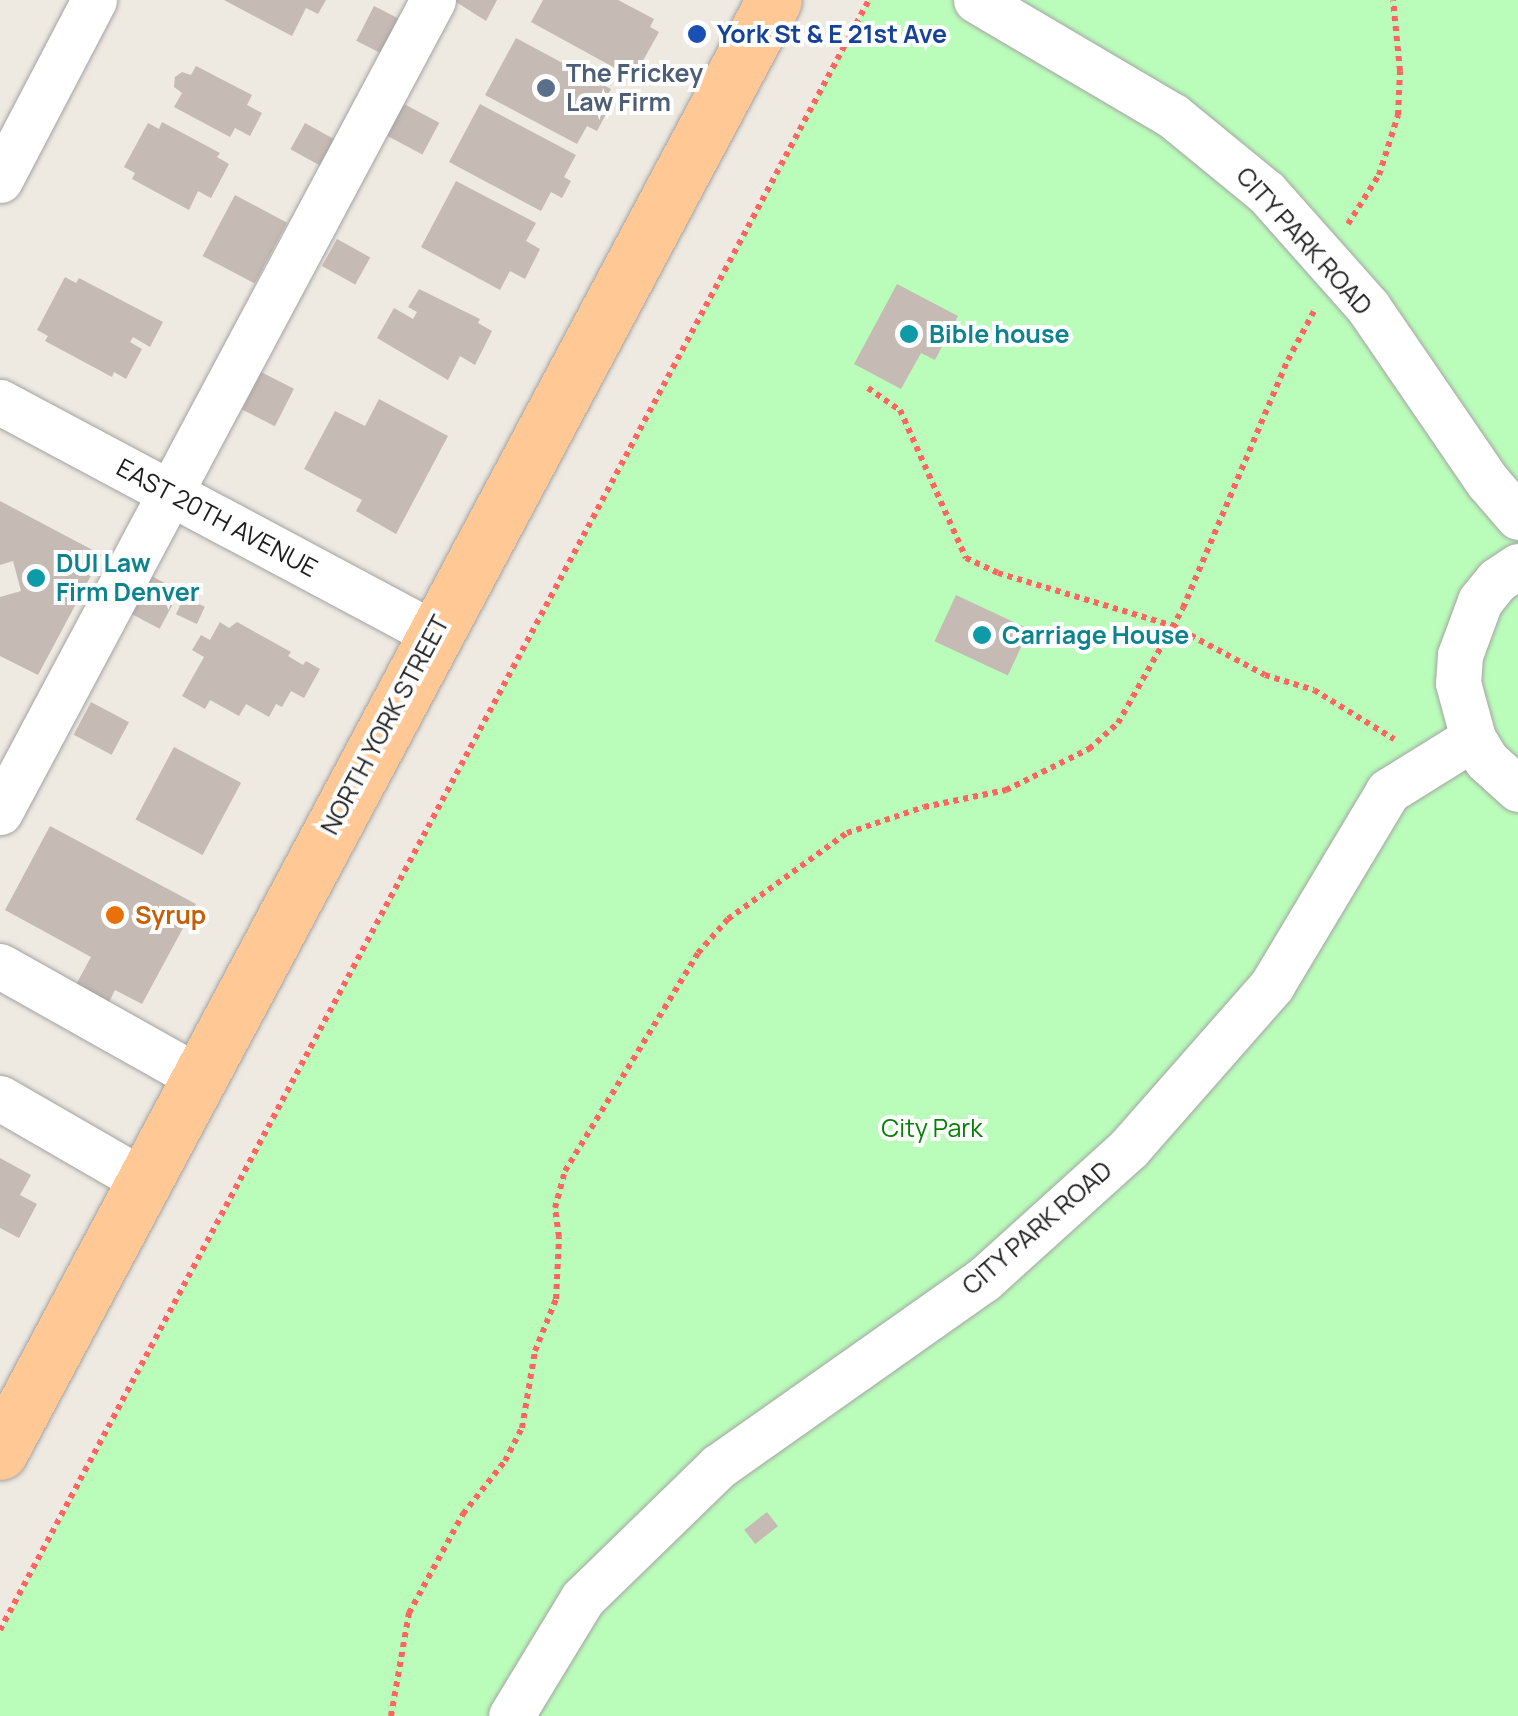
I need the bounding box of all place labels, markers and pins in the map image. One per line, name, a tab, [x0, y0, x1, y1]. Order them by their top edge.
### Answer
place label: York St & E 21st Ave	[717, 19, 947, 49]
marker: York St & E 21st Ave	[686, 23, 708, 45]
place label: The Frickey Law Firm	[566, 59, 703, 118]
marker: The Frickey Law Firm	[535, 77, 557, 99]
place label: Bible house	[929, 319, 1070, 349]
marker: Bible house	[898, 323, 920, 345]
place label: DUI Law Firm Denver	[56, 549, 200, 608]
marker: DUI Law Firm Denver	[25, 567, 47, 589]
place label: Carriage House	[1002, 620, 1189, 650]
marker: Carriage House	[971, 624, 993, 646]
place label: Syrup	[135, 900, 206, 930]
marker: Syrup	[104, 904, 126, 926]

